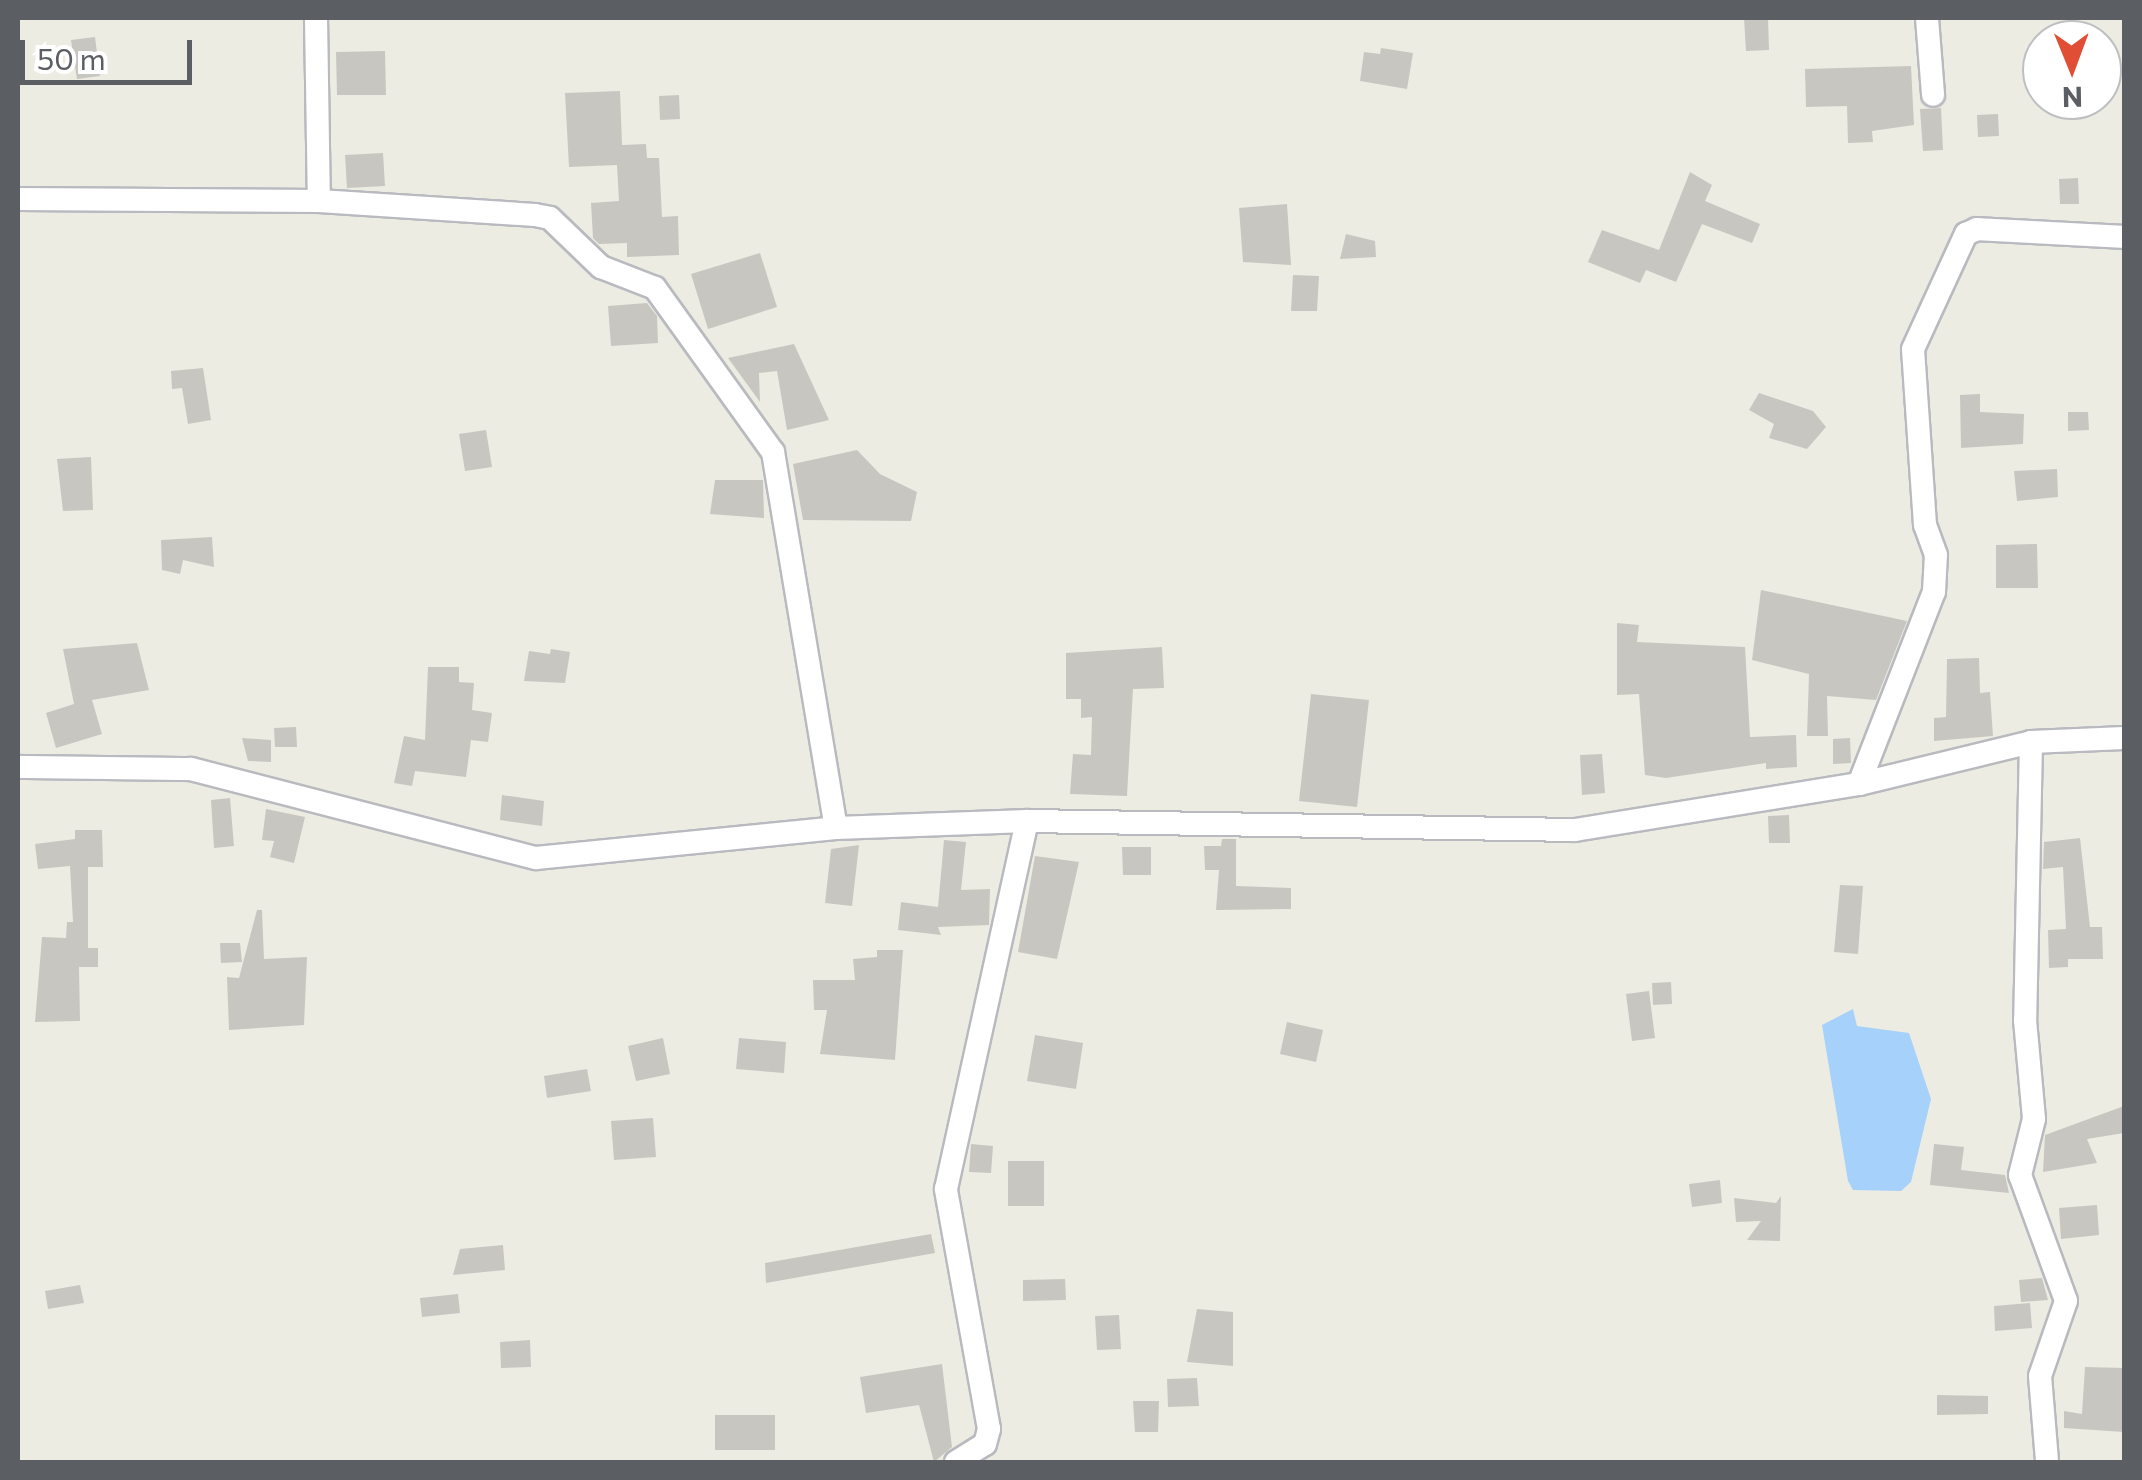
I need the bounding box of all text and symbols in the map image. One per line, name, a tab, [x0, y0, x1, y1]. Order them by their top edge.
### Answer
scale bar	[25, 20, 198, 82]
north arrow	[2022, 20, 2122, 120]
text: 50 m	[37, 39, 106, 76]
text: N	[2062, 81, 2083, 115]

